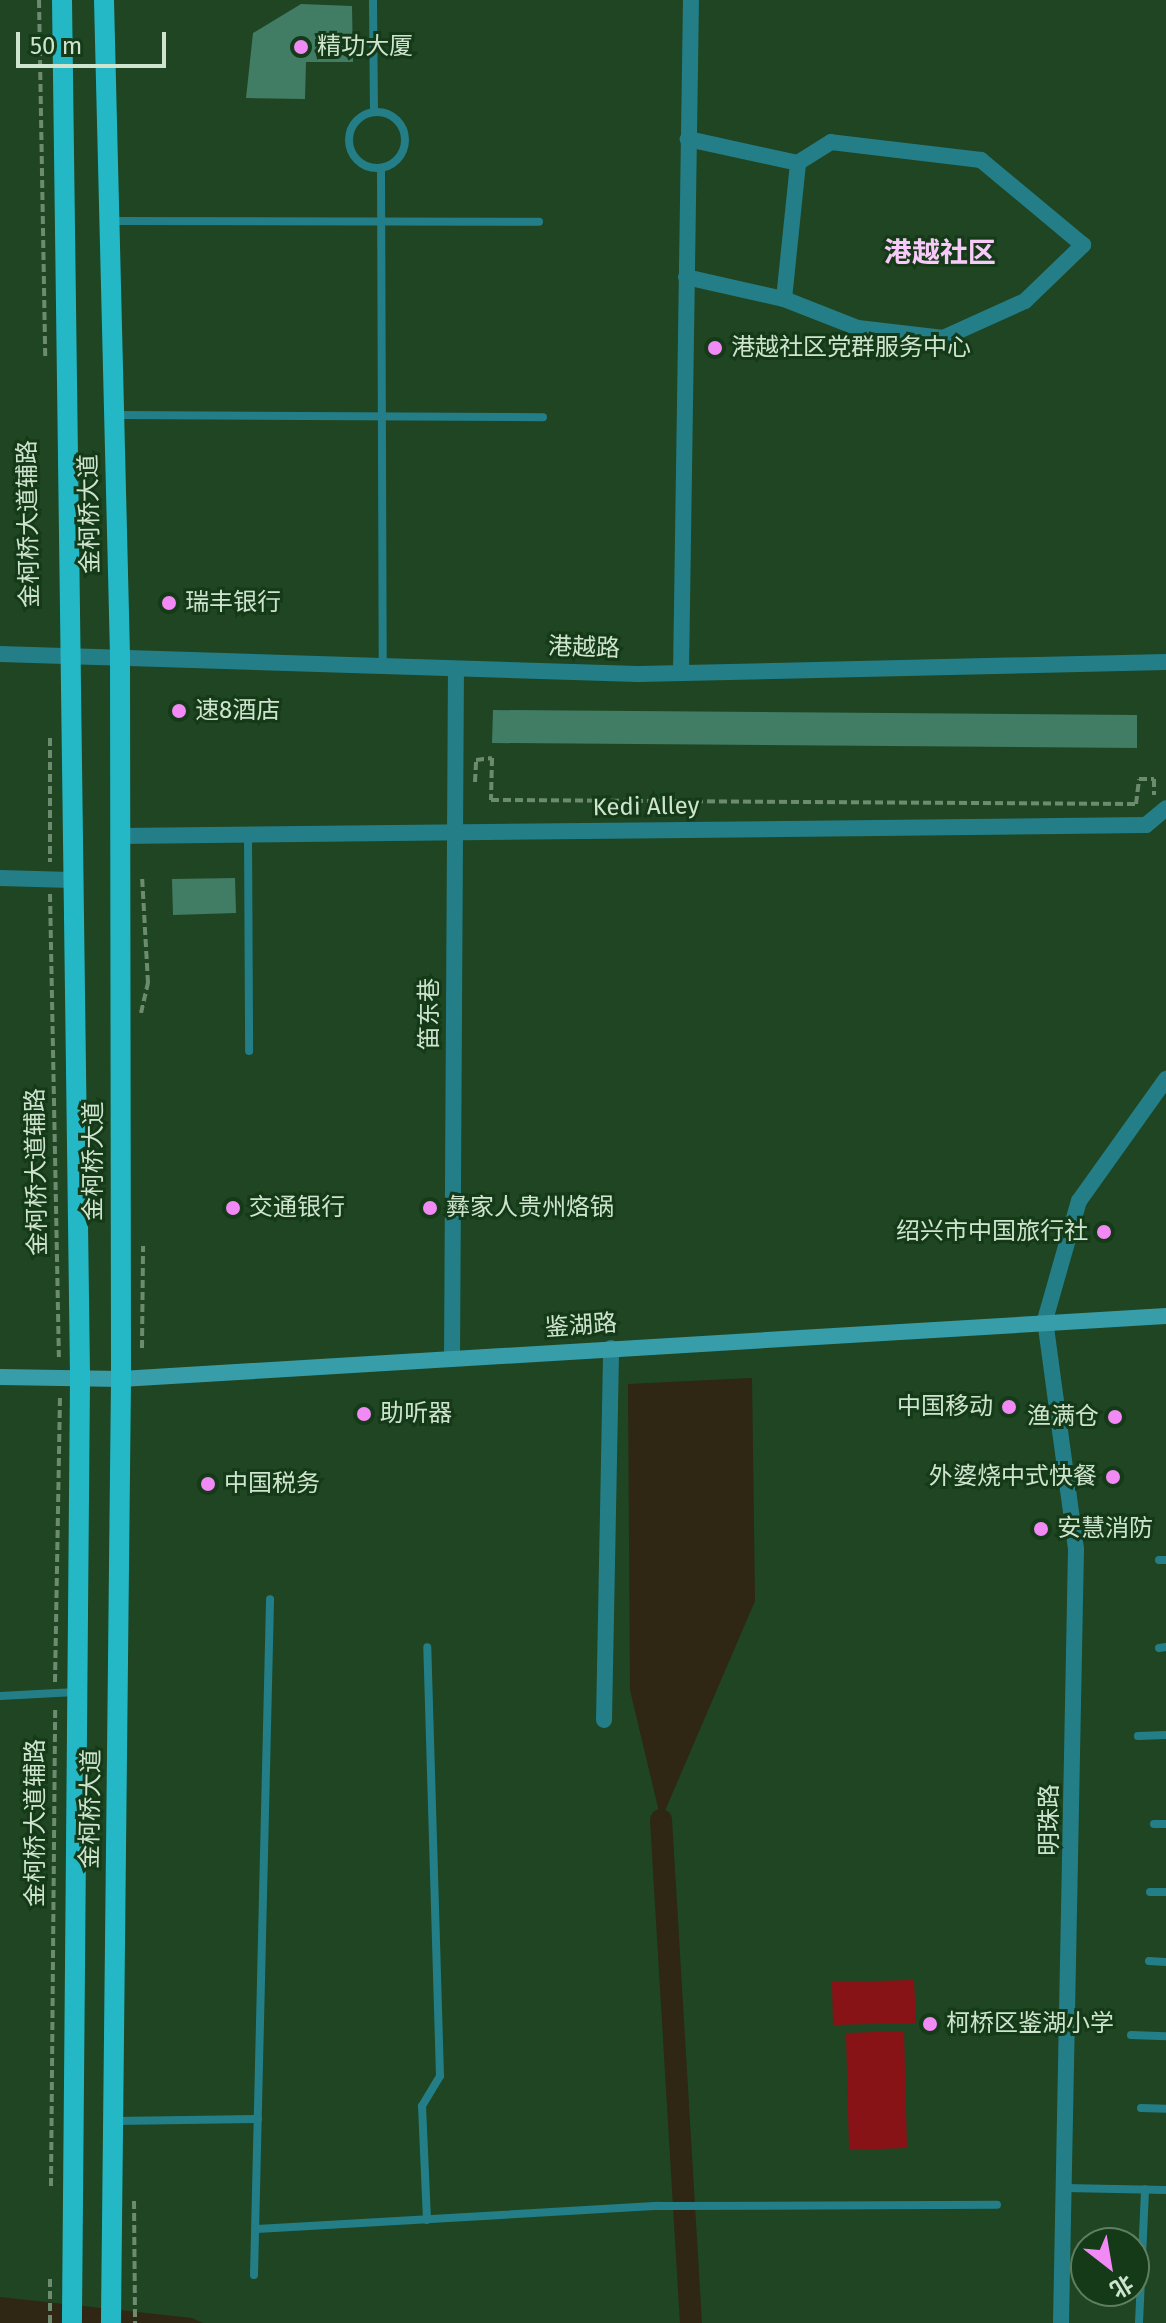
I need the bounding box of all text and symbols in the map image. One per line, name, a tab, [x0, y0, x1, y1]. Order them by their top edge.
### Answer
scale bar	[20, 16, 170, 66]
text: 50 m	[30, 32, 82, 60]
place label: 精功大厦	[317, 33, 413, 61]
marker: 精功大厦	[292, 38, 310, 56]
district label: 港越社区	[884, 236, 996, 270]
place label: 港越社区党群服务中心	[731, 334, 971, 362]
marker: 港越社区党群服务中心	[706, 339, 724, 357]
street label: 金柯桥大道辅路	[13, 440, 45, 608]
street label: 金柯桥大道	[75, 454, 105, 574]
place label: 瑞丰银行	[185, 589, 281, 617]
marker: 瑞丰银行	[160, 594, 178, 612]
street label: 港越路	[548, 632, 620, 664]
place label: 速8酒店	[195, 697, 280, 725]
marker: 速8酒店	[170, 702, 188, 720]
street label: Kedi Alley	[592, 792, 700, 822]
street label: 笛东巷	[416, 978, 444, 1050]
street label: 金柯桥大道辅路	[21, 1088, 53, 1256]
street label: 金柯桥大道	[80, 1101, 108, 1221]
place label: 交通银行	[249, 1194, 345, 1222]
place label: 彝家人贵州烙锅	[446, 1194, 614, 1222]
marker: 交通银行	[224, 1199, 242, 1217]
marker: 彝家人贵州烙锅	[421, 1199, 439, 1217]
place label: 绍兴市中国旅行社	[896, 1218, 1088, 1246]
marker: 绍兴市中国旅行社	[1095, 1223, 1113, 1241]
street label: 鉴湖路	[544, 1309, 618, 1343]
place label: 中国移动	[897, 1393, 993, 1421]
marker: 中国移动	[1000, 1398, 1018, 1416]
place label: 助听器	[380, 1400, 452, 1428]
place label: 渔满仓	[1027, 1403, 1099, 1431]
marker: 助听器	[355, 1405, 373, 1423]
marker: 渔满仓	[1106, 1408, 1124, 1426]
place label: 外婆烧中式快餐	[929, 1463, 1097, 1491]
marker: 外婆烧中式快餐	[1104, 1468, 1122, 1486]
place label: 中国税务	[224, 1470, 320, 1498]
marker: 中国税务	[199, 1475, 217, 1493]
place label: 安慧消防	[1057, 1515, 1153, 1543]
marker: 安慧消防	[1032, 1520, 1050, 1538]
street label: 金柯桥大道辅路	[22, 1739, 50, 1907]
street label: 金柯桥大道	[76, 1749, 106, 1869]
street label: 明珠路	[1036, 1784, 1064, 1856]
place label: 柯桥区鉴湖小学	[946, 2010, 1114, 2038]
marker: 柯桥区鉴湖小学	[921, 2015, 939, 2033]
north arrow	[1070, 2227, 1150, 2307]
text: 北	[1105, 2269, 1138, 2304]

